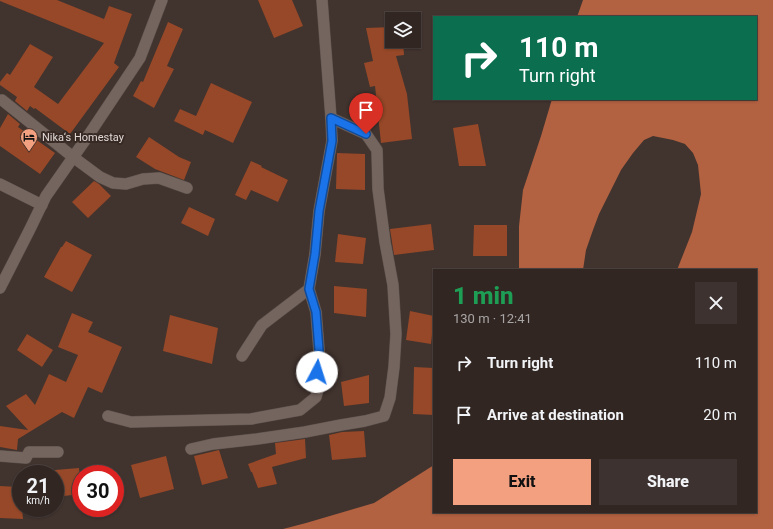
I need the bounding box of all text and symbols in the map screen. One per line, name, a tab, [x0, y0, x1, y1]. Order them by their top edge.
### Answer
map controls	[385, 12, 421, 48]
button: layers	[385, 12, 421, 48]
text: 110 m	[519, 31, 598, 64]
icon: right	[453, 32, 505, 84]
text: Turn right	[519, 65, 596, 86]
pin	[349, 93, 383, 134]
icon: arrive	[355, 99, 377, 121]
hotel icon: Nika‘s Homestay	[19, 127, 39, 152]
place label: Nika‘s Homestay	[42, 131, 125, 144]
text: 1 min	[453, 282, 514, 310]
button: close	[695, 282, 737, 324]
text: 130 m · 12:41	[453, 311, 532, 326]
position arrow	[296, 351, 338, 393]
icon: right	[453, 352, 475, 374]
text: Turn right	[487, 354, 553, 372]
text: 110 m	[695, 354, 737, 372]
icon: arrive	[453, 404, 475, 426]
text: Arrive at destination	[487, 406, 624, 424]
text: 20 m	[703, 406, 737, 424]
button: Exit	[453, 459, 591, 505]
button: Share	[599, 459, 737, 505]
speed limit sign: 30	[72, 465, 124, 517]
text: 21	[27, 474, 49, 498]
text: km/h	[26, 495, 50, 506]

